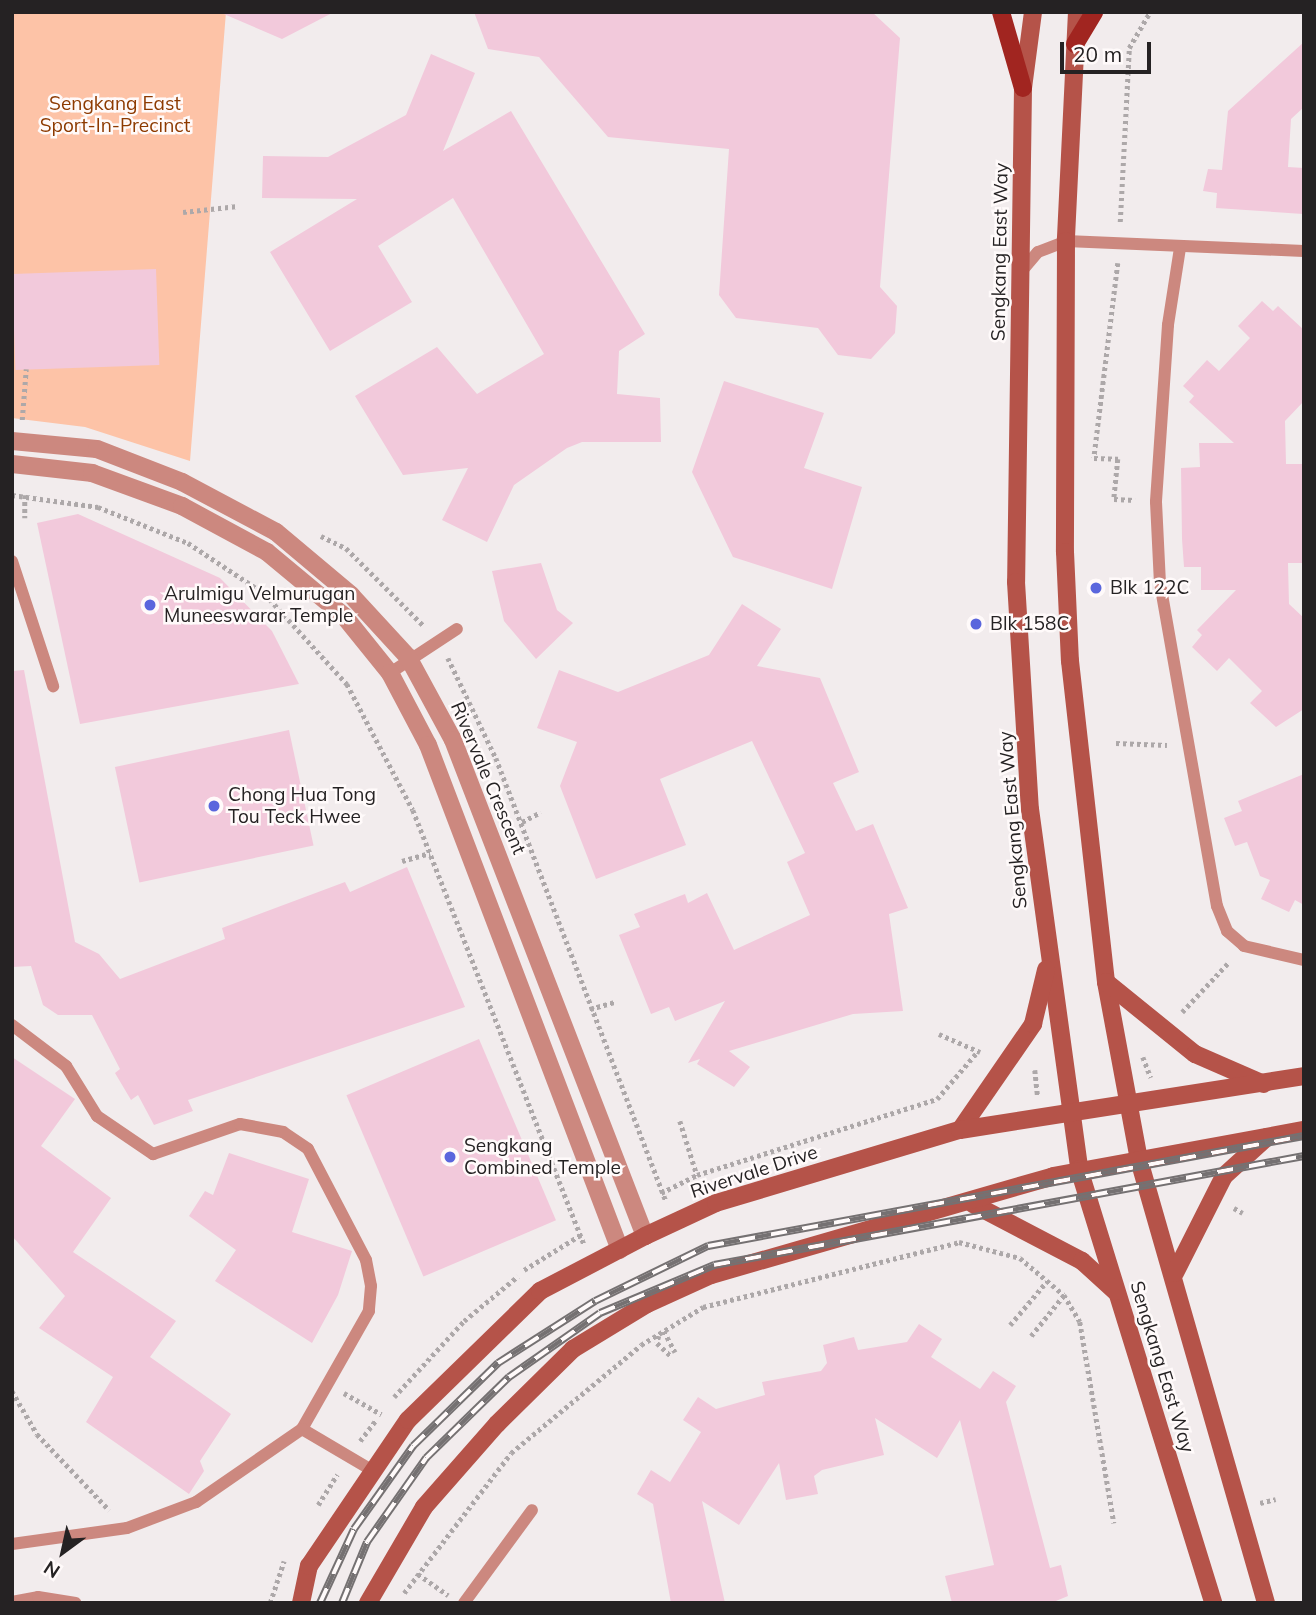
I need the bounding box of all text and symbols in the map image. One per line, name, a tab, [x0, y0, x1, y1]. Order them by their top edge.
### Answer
scale bar	[1064, 28, 1155, 72]
text: 20 m	[1073, 41, 1122, 67]
park label: Sengkang East Sport-In-Precinct	[40, 93, 190, 137]
street label: Sengkang East Way	[987, 163, 1013, 341]
place label: Blk 122C	[1110, 577, 1189, 599]
marker: Blk 122C	[1088, 580, 1104, 596]
place label: Arulmigu Velmurugan Muneeswarar Temple	[164, 583, 355, 627]
marker: Arulmigu Velmurugan Muneeswarar Temple	[142, 597, 158, 613]
place label: Blk 158C	[990, 613, 1069, 635]
marker: Blk 158C	[968, 616, 984, 632]
street label: Rivervale Crescent	[446, 698, 530, 858]
street label: Sengkang East Way	[994, 730, 1032, 910]
place label: Chong Hua Tong Tou Teck Hwee	[228, 784, 376, 828]
marker: Chong Hua Tong Tou Teck Hwee	[206, 798, 222, 814]
place label: Sengkang Combined Temple	[464, 1135, 621, 1179]
street label: Rivervale Drive	[688, 1141, 820, 1203]
marker: Sengkang Combined Temple	[442, 1149, 458, 1165]
street label: Sengkang East Way	[1125, 1278, 1199, 1456]
north arrow	[28, 1517, 98, 1587]
text: N	[39, 1556, 64, 1584]

